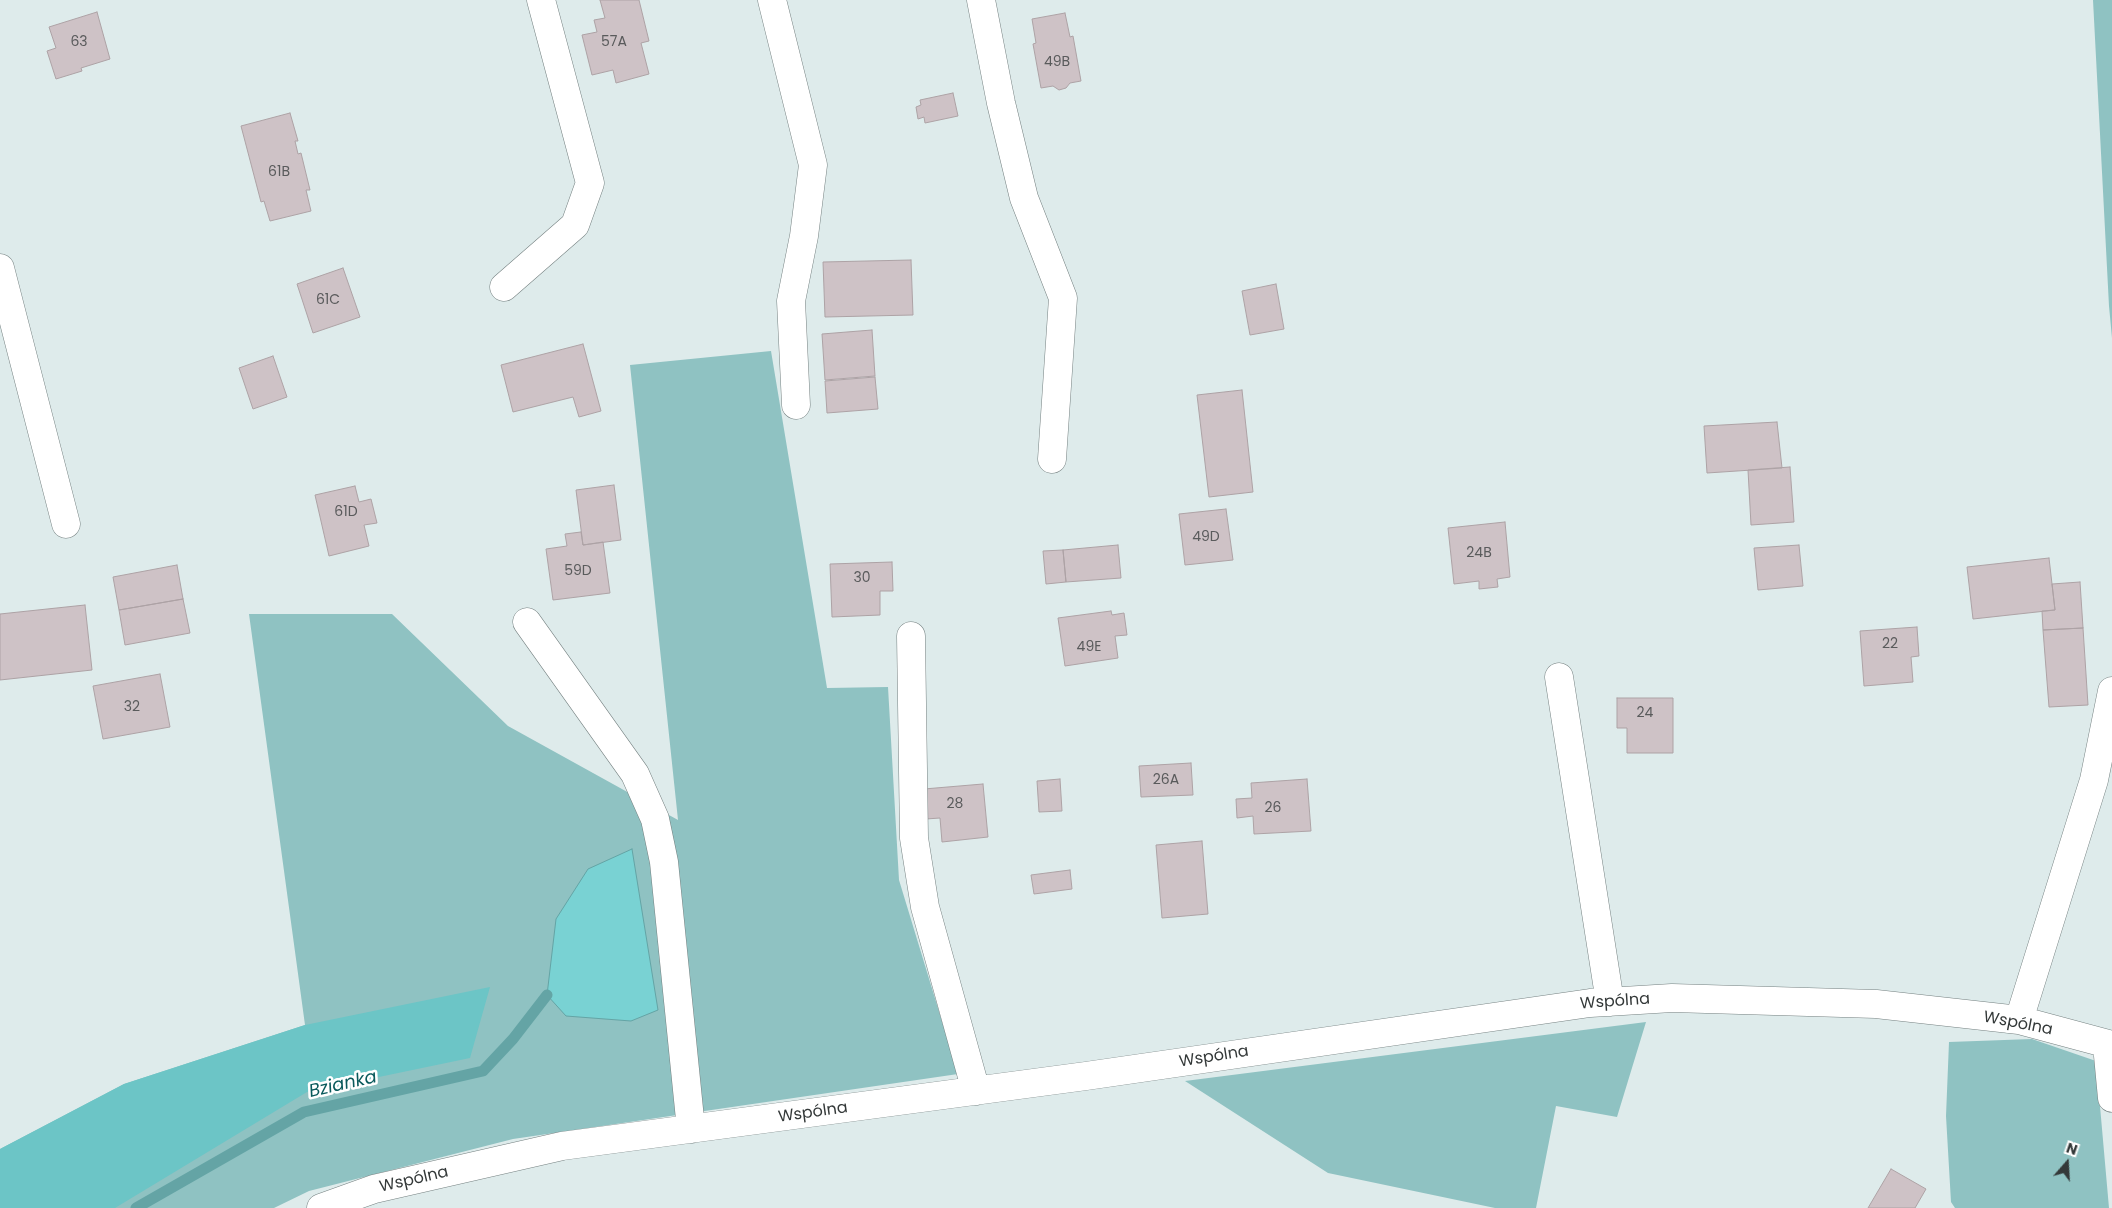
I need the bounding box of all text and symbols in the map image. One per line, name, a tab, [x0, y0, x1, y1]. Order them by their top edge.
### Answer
house number: 63	[70, 34, 88, 50]
house number: 57A	[601, 34, 627, 50]
house number: 49B	[1044, 54, 1070, 70]
house number: 61B	[268, 164, 290, 180]
house number: 61C	[316, 292, 340, 308]
house number: 61D	[334, 504, 358, 520]
house number: 49D	[1192, 529, 1220, 545]
house number: 24B	[1466, 545, 1492, 561]
house number: 59D	[564, 563, 592, 579]
house number: 30	[853, 570, 871, 586]
house number: 22	[1882, 636, 1898, 652]
house number: 49E	[1077, 639, 1101, 655]
house number: 32	[124, 699, 140, 715]
house number: 24	[1637, 705, 1653, 721]
house number: 26A	[1153, 772, 1179, 788]
house number: 28	[947, 796, 963, 812]
house number: 26	[1265, 800, 1281, 816]
street label: Wspólna	[1579, 990, 1651, 1014]
street label: Wspólna	[1982, 1008, 2054, 1040]
street label: Wspólna	[1178, 1042, 1250, 1072]
water label: Bzianka	[307, 1067, 379, 1103]
street label: Wspólna	[777, 1099, 849, 1127]
north arrow	[2042, 1138, 2092, 1188]
text: N	[2064, 1138, 2080, 1160]
street label: Wspólna	[378, 1163, 450, 1197]

